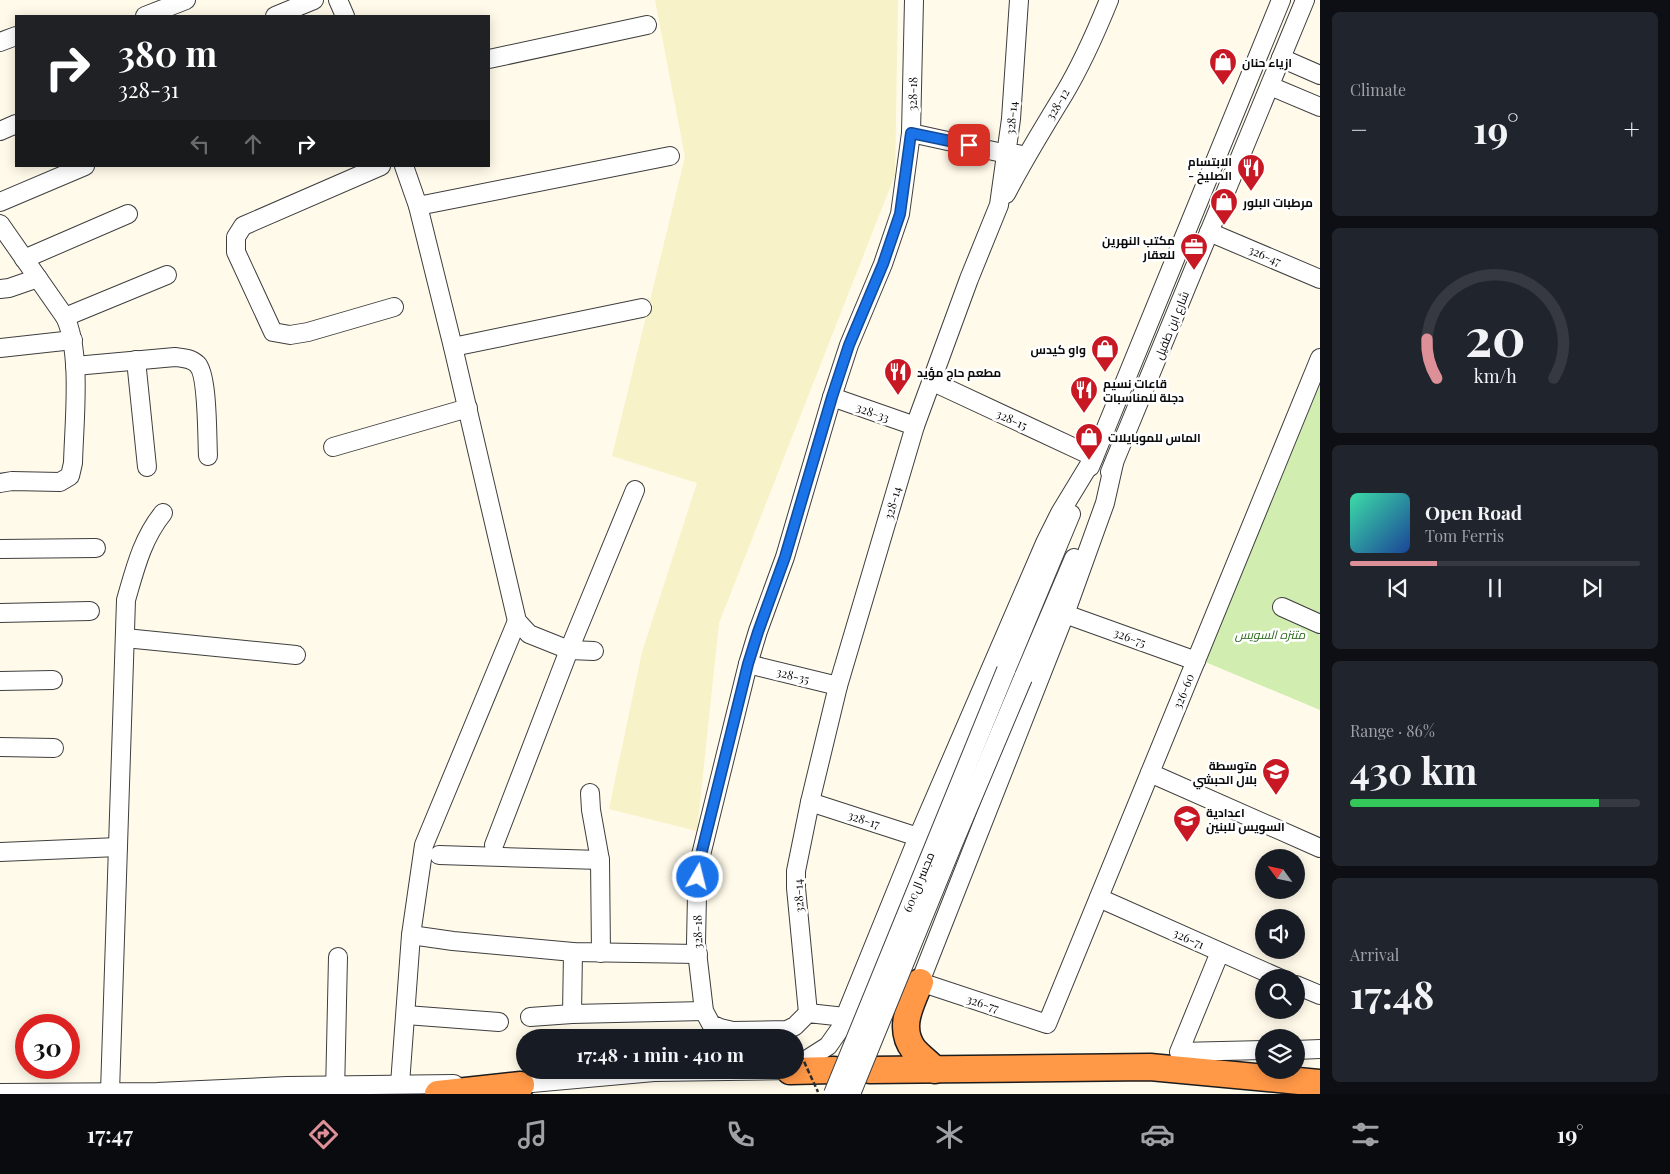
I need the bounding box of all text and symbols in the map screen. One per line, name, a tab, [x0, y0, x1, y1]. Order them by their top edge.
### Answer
text: 380 m	[118, 29, 217, 76]
icon: right	[35, 35, 100, 100]
shop icon: ازياء حنان	[1208, 47, 1238, 86]
place label: ازياء حنان	[1242, 54, 1292, 71]
text: 328-31	[118, 74, 179, 104]
street label: 328-18	[904, 77, 920, 111]
text: Climate	[1350, 79, 1406, 100]
street label: 328-12	[1041, 85, 1073, 123]
street label: 328-14	[1002, 100, 1020, 136]
text: 19°	[1473, 103, 1519, 154]
text: −	[1350, 110, 1368, 147]
text: +	[1624, 110, 1640, 147]
pin	[948, 124, 990, 166]
icon: left	[186, 130, 214, 158]
icon: ahead	[239, 130, 267, 158]
icon: right	[292, 130, 320, 158]
icon: arrive	[955, 131, 983, 159]
place label: الابتسام - الصليخ	[1188, 153, 1232, 185]
restaurant icon: الابتسام - الصليخ	[1236, 153, 1266, 192]
shop icon: مرطبات البلور	[1209, 187, 1239, 226]
place label: مرطبات البلور	[1242, 194, 1313, 211]
place label: مكتب النهرين للعقار	[1102, 232, 1175, 263]
office icon: مكتب النهرين للعقار	[1179, 232, 1209, 271]
street label: 326-47	[1246, 241, 1284, 269]
street label: شارع ابن طفيل	[1150, 288, 1193, 362]
text: 20	[1465, 301, 1525, 370]
shop icon: واو كيدس	[1090, 334, 1120, 373]
place label: واو كيدس	[1031, 341, 1086, 358]
restaurant icon: مطعم حاج مؤيد	[883, 357, 913, 396]
place label: مطعم حاج مؤيد	[917, 364, 1001, 382]
text: km/h	[1474, 364, 1517, 387]
restaurant icon: قاعات نسيم دجلة للمناسبات	[1069, 375, 1099, 414]
place label: قاعات نسيم دجلة للمناسبات	[1103, 375, 1184, 405]
street label: 328-33	[854, 399, 892, 425]
street label: 328-15	[994, 405, 1030, 433]
shop icon: الماس للموبايلات	[1074, 422, 1104, 461]
place label: الماس للموبايلات	[1108, 429, 1201, 446]
street label: 328-14	[880, 485, 904, 521]
text: Open Road	[1425, 499, 1522, 525]
text: Tom Ferris	[1425, 525, 1504, 546]
icon: previous	[1384, 574, 1412, 602]
icon: pause	[1481, 574, 1509, 602]
icon: next	[1578, 574, 1606, 602]
street label: 326-75	[1112, 624, 1148, 650]
park label: متنزه السويس	[1235, 626, 1305, 642]
street label: 328-35	[775, 663, 811, 687]
street label: 326-60	[1169, 671, 1197, 711]
text: Range · 86%	[1350, 720, 1435, 741]
text: 430 km	[1350, 744, 1477, 795]
place label: متوسطة بلال الحبشي	[1193, 757, 1257, 790]
school or university icon: متوسطة بلال الحبشي	[1261, 757, 1291, 796]
school or university icon: اعدادية السويس للبنين	[1172, 804, 1202, 843]
place label: اعدادية السويس للبنين	[1206, 804, 1285, 835]
street label: 328-17	[846, 806, 882, 832]
north arrow	[1255, 849, 1305, 899]
map controls	[1255, 849, 1305, 1079]
position arrow	[671, 850, 723, 902]
street label: مجسر ال600	[899, 850, 937, 914]
street label: 328-14	[789, 879, 807, 913]
button: sound	[1255, 909, 1305, 959]
street label: 328-18	[689, 915, 705, 949]
street label: 326-71	[1171, 924, 1208, 952]
text: Arrival	[1350, 944, 1399, 965]
text: 17:48	[1350, 968, 1434, 1019]
button: search	[1255, 969, 1305, 1019]
street label: 326-77	[965, 990, 1001, 1016]
speed limit sign: 30	[15, 1014, 80, 1079]
button: layers	[1255, 1029, 1305, 1079]
text: 17:48 · 1 min · 410 m	[576, 1041, 744, 1067]
icon: directions	[306, 1117, 341, 1152]
icon: music	[515, 1117, 550, 1152]
icon: phone	[723, 1117, 758, 1152]
icon: climate	[932, 1117, 967, 1152]
icon: car	[1140, 1117, 1175, 1152]
icon: filters	[1348, 1117, 1383, 1152]
text: 17:47	[87, 1119, 133, 1149]
text: 19°	[1557, 1119, 1583, 1149]

